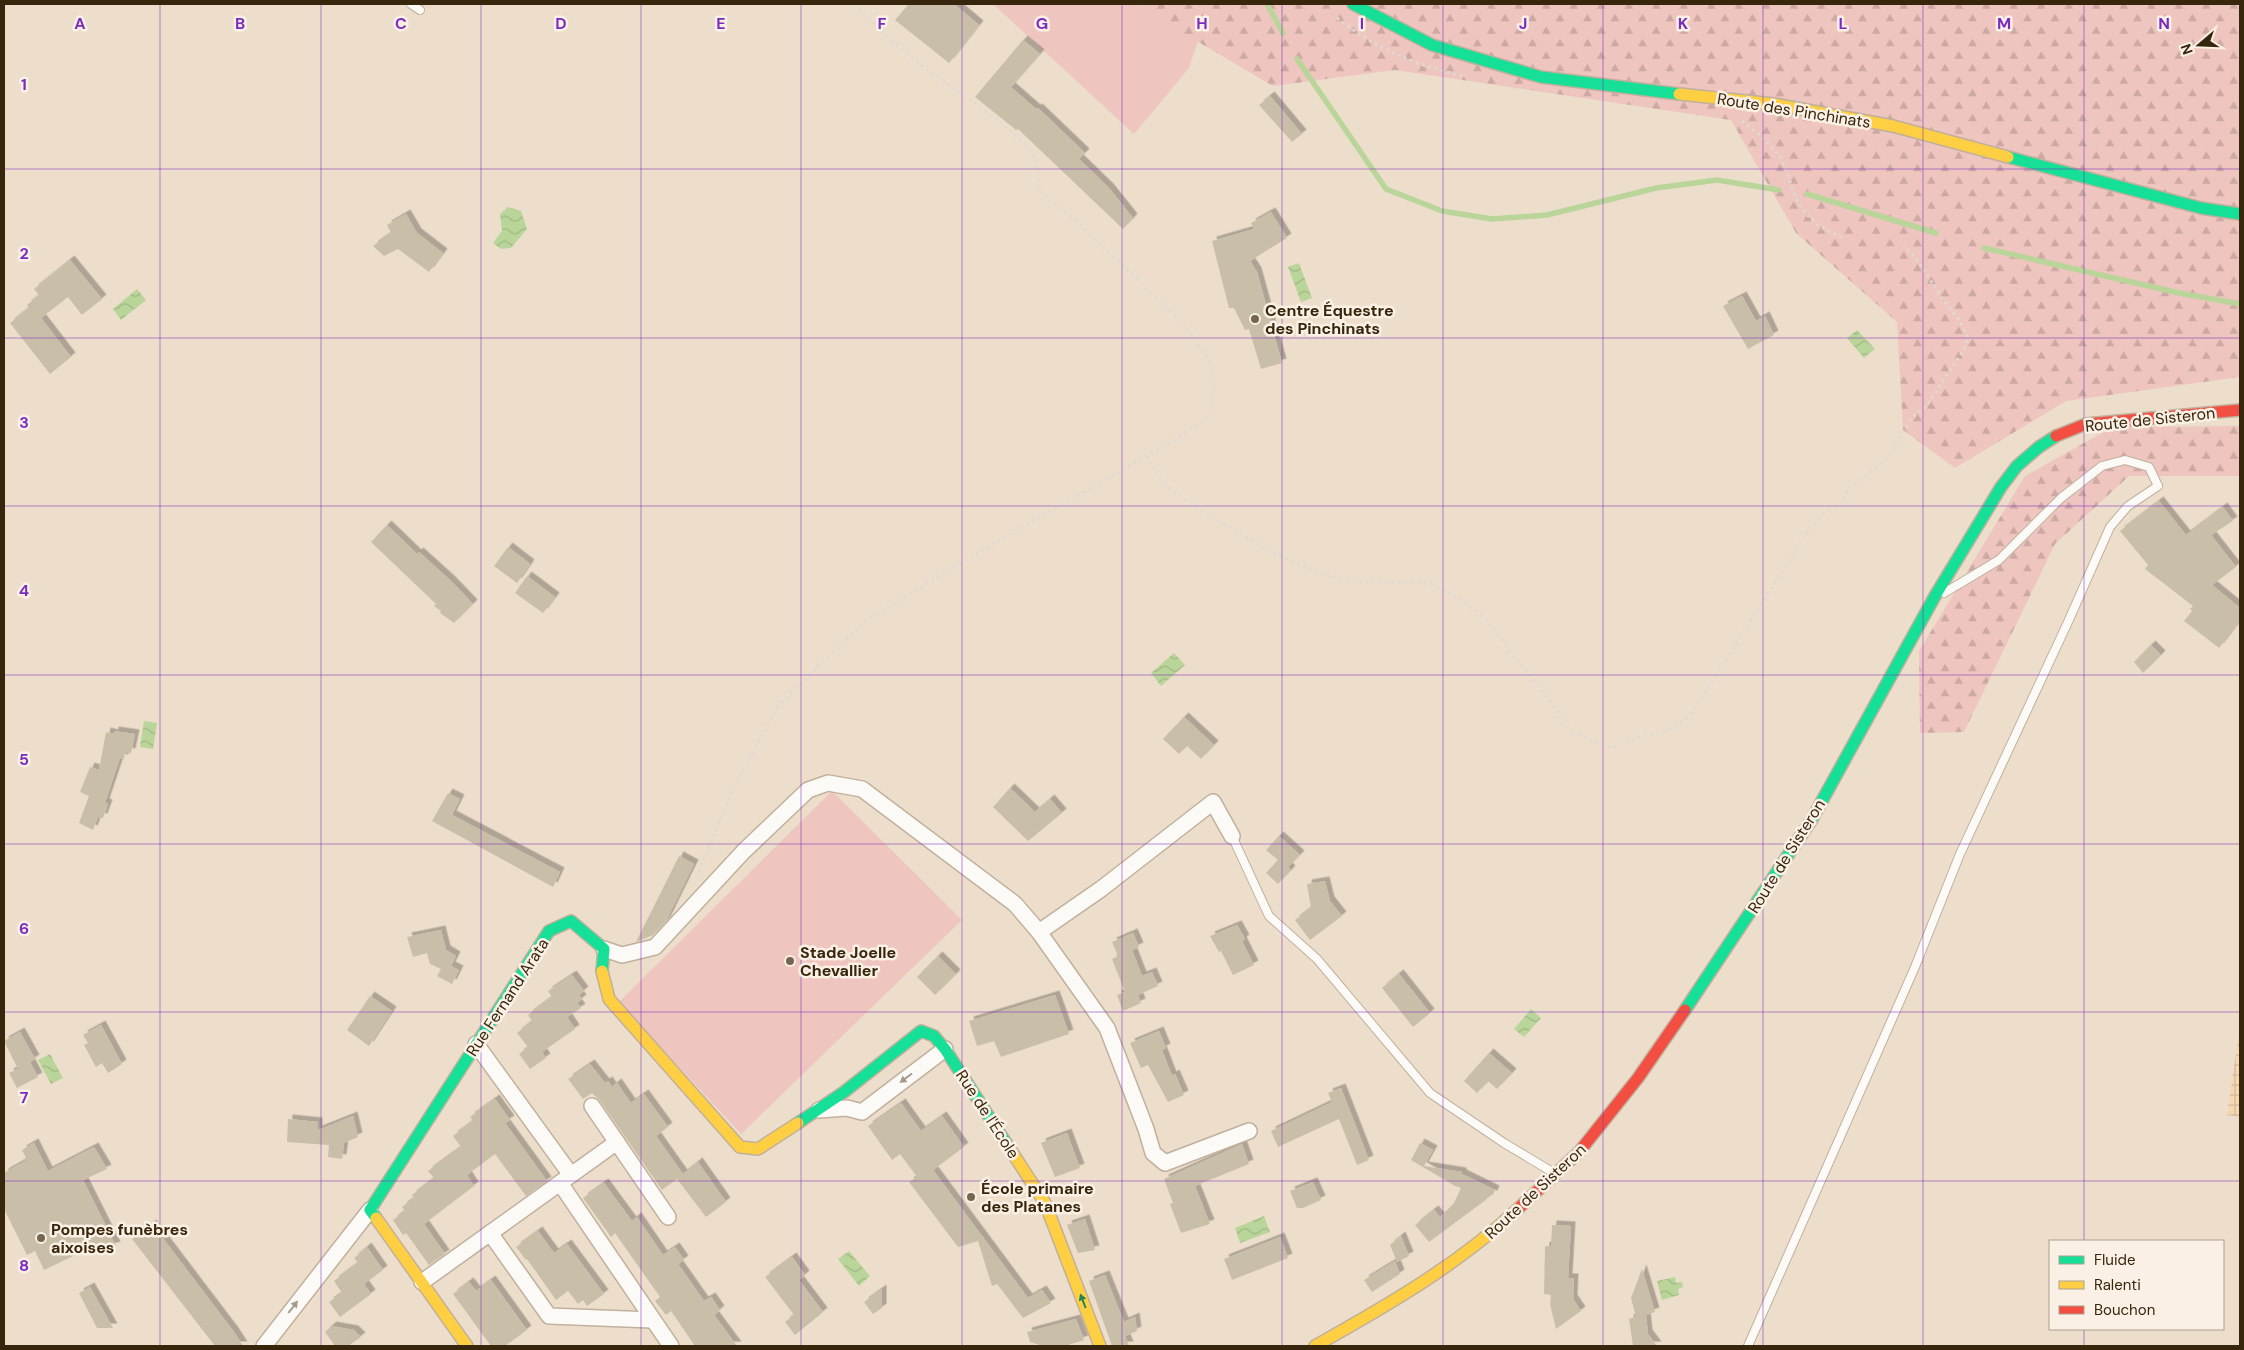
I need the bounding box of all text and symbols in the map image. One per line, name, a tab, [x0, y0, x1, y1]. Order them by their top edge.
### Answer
text: A	[74, 13, 86, 34]
text: B	[235, 13, 245, 34]
text: C	[395, 13, 407, 34]
text: D	[555, 13, 567, 34]
text: E	[716, 13, 726, 34]
text: F	[878, 13, 887, 34]
text: G	[1036, 13, 1048, 34]
text: H	[1196, 13, 1208, 34]
text: I	[1360, 13, 1364, 34]
text: J	[1519, 13, 1527, 34]
text: K	[1678, 13, 1689, 34]
text: L	[1839, 13, 1848, 34]
text: M	[1997, 13, 2011, 34]
text: N	[2158, 13, 2170, 34]
north arrow	[2174, 20, 2224, 70]
text: N	[2177, 41, 2197, 57]
text: 1	[21, 74, 27, 95]
street label: Route des Pinchinats	[1716, 88, 1872, 133]
text: 2	[19, 243, 29, 264]
place label: Centre Équestre des Pinchinats	[1265, 300, 1394, 339]
marker: Centre Équestre des Pinchinats	[1249, 313, 1261, 325]
street label: Route de Sisteron	[2084, 402, 2216, 437]
text: 3	[19, 412, 29, 433]
text: 4	[19, 580, 29, 601]
text: 5	[19, 749, 29, 770]
street label: Route de Sisteron	[1743, 795, 1830, 917]
text: 6	[19, 918, 29, 939]
street label: Rue Fernand Arata	[461, 934, 553, 1060]
place label: Stade Joelle Chevallier	[800, 942, 896, 981]
marker: Stade Joelle Chevallier	[784, 955, 796, 967]
street label: Rue de l'École	[951, 1066, 1024, 1163]
one-way arrow	[900, 1073, 913, 1084]
text: 7	[20, 1087, 29, 1108]
street label: Route de Sisteron	[1480, 1139, 1590, 1244]
place label: École primaire des Platanes	[981, 1178, 1094, 1217]
marker: École primaire des Platanes	[965, 1191, 977, 1203]
place label: Pompes funèbres aixoises	[51, 1219, 188, 1258]
marker: Pompes funèbres aixoises	[35, 1232, 47, 1244]
legend	[2049, 1240, 2224, 1330]
text: Fluide	[2094, 1250, 2136, 1270]
text: 8	[19, 1255, 29, 1276]
text: Ralenti	[2094, 1275, 2141, 1295]
one-way arrow	[1079, 1293, 1087, 1308]
text: Bouchon	[2094, 1300, 2155, 1320]
one-way arrow	[288, 1301, 299, 1314]

